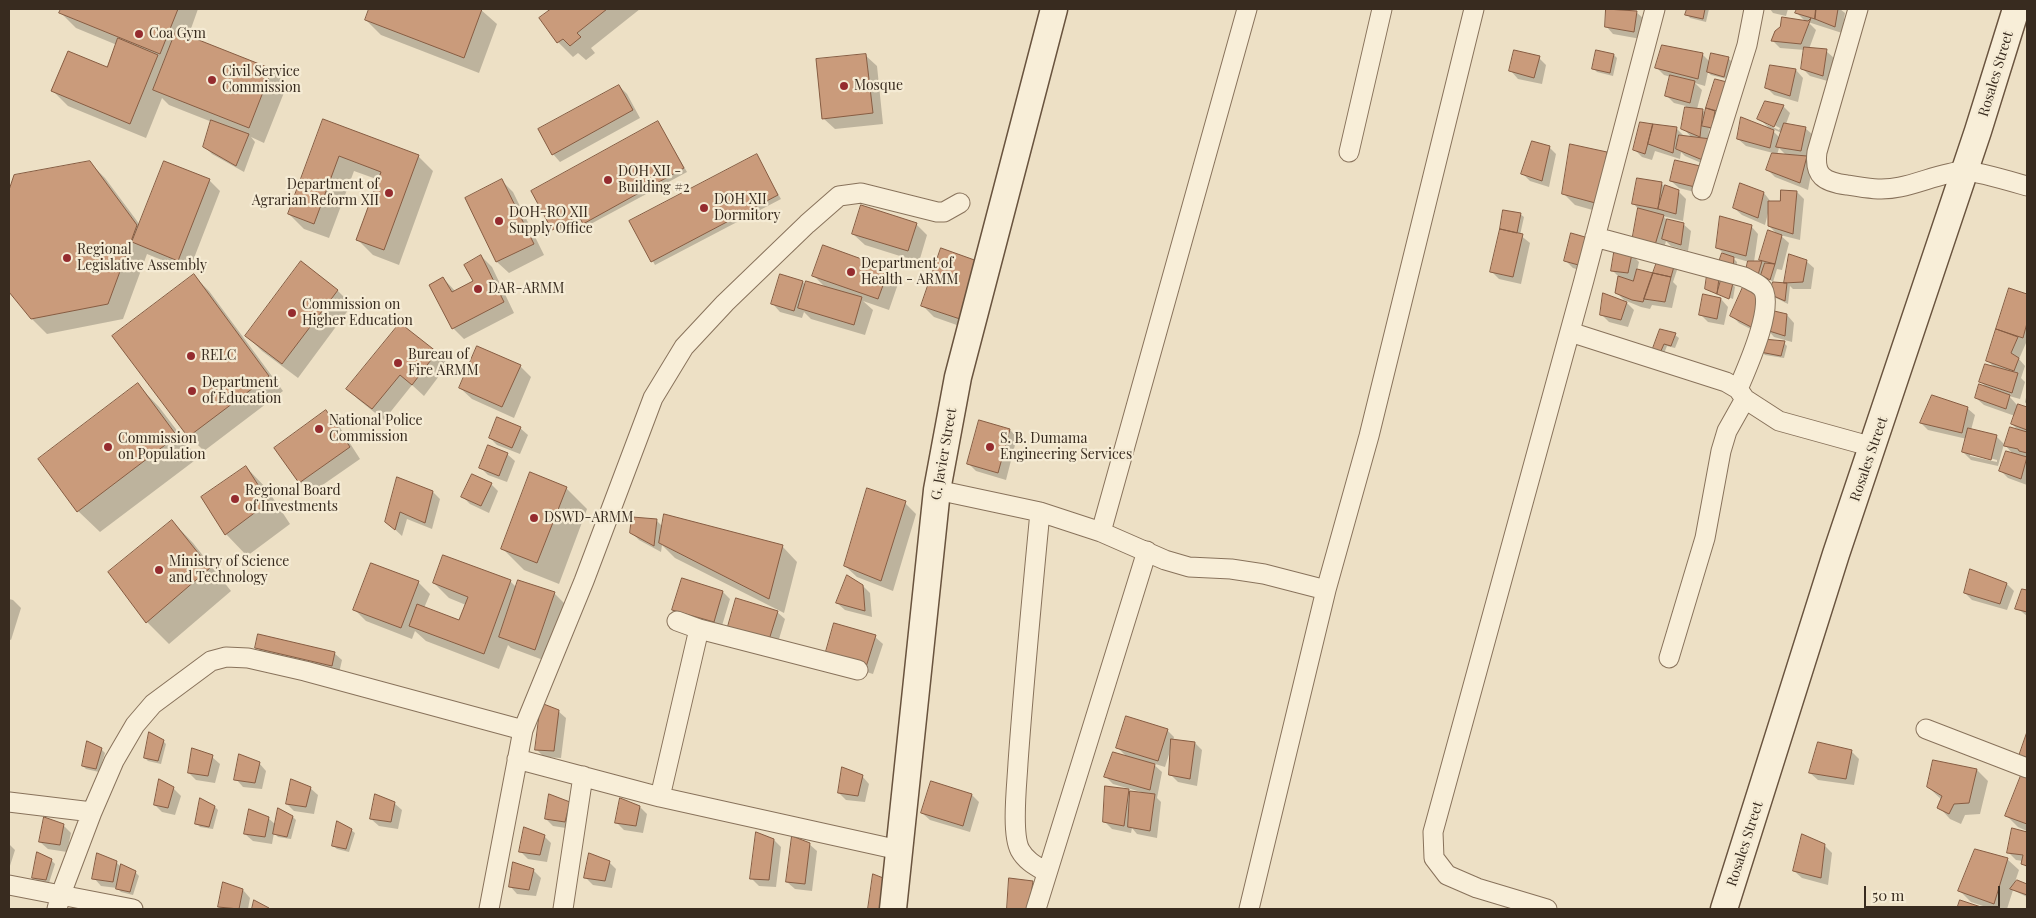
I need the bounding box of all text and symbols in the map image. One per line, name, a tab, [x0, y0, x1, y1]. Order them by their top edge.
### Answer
place label: Coa Gym	[149, 26, 206, 42]
marker: Coa Gym	[133, 28, 145, 40]
street label: Rosales Street	[1975, 29, 2017, 119]
place label: Civil Service Commission	[222, 64, 301, 96]
marker: Civil Service Commission	[206, 74, 218, 86]
place label: Mosque	[854, 78, 903, 94]
marker: Mosque	[838, 80, 850, 92]
place label: DOH XII - Building #2	[618, 164, 690, 196]
marker: DOH XII - Building #2	[602, 174, 614, 186]
place label: Department of Agrarian Reform XII	[252, 177, 379, 210]
marker: Department of Agrarian Reform XII	[383, 187, 395, 199]
place label: DOH XII Dormitory	[714, 192, 780, 224]
marker: DOH XII Dormitory	[698, 202, 710, 214]
place label: DOH-RO XII Supply Office	[509, 205, 593, 238]
marker: DOH-RO XII Supply Office	[493, 215, 505, 227]
place label: Regional Legislative Assembly	[77, 242, 207, 274]
marker: Regional Legislative Assembly	[61, 252, 73, 264]
place label: Department of Health - ARMM	[861, 256, 959, 288]
marker: Department of Health - ARMM	[845, 266, 857, 278]
place label: DAR-ARMM	[488, 281, 564, 297]
marker: DAR-ARMM	[472, 283, 484, 295]
place label: Commission on Higher Education	[302, 297, 413, 330]
marker: Commission on Higher Education	[286, 307, 298, 319]
place label: Bureau of Fire ARMM	[408, 347, 479, 380]
place label: RELC	[201, 348, 236, 364]
marker: RELC	[185, 350, 197, 362]
marker: Bureau of Fire ARMM	[392, 357, 404, 369]
place label: Department of Education	[202, 375, 281, 408]
marker: Department of Education	[186, 385, 198, 397]
street label: G. Javier Street	[928, 407, 960, 501]
place label: National Police Commission	[329, 413, 423, 446]
street label: Rosales Street	[1847, 415, 1891, 503]
marker: National Police Commission	[313, 423, 325, 435]
place label: Commission on Population	[118, 431, 206, 464]
place label: S. B. Dumama Engineering Services	[1000, 431, 1132, 464]
marker: Commission on Population	[102, 441, 114, 453]
marker: S. B. Dumama Engineering Services	[984, 441, 996, 453]
place label: Regional Board of Investments	[245, 483, 341, 516]
marker: Regional Board of Investments	[229, 493, 241, 505]
place label: DSWD-ARMM	[544, 510, 633, 526]
marker: DSWD-ARMM	[528, 512, 540, 524]
place label: Ministry of Science and Technology	[169, 554, 289, 586]
marker: Ministry of Science and Technology	[153, 564, 165, 576]
street label: Rosales Street	[1723, 799, 1767, 889]
scale bar	[1866, 876, 2002, 908]
text: 50 m	[1872, 885, 1904, 905]

